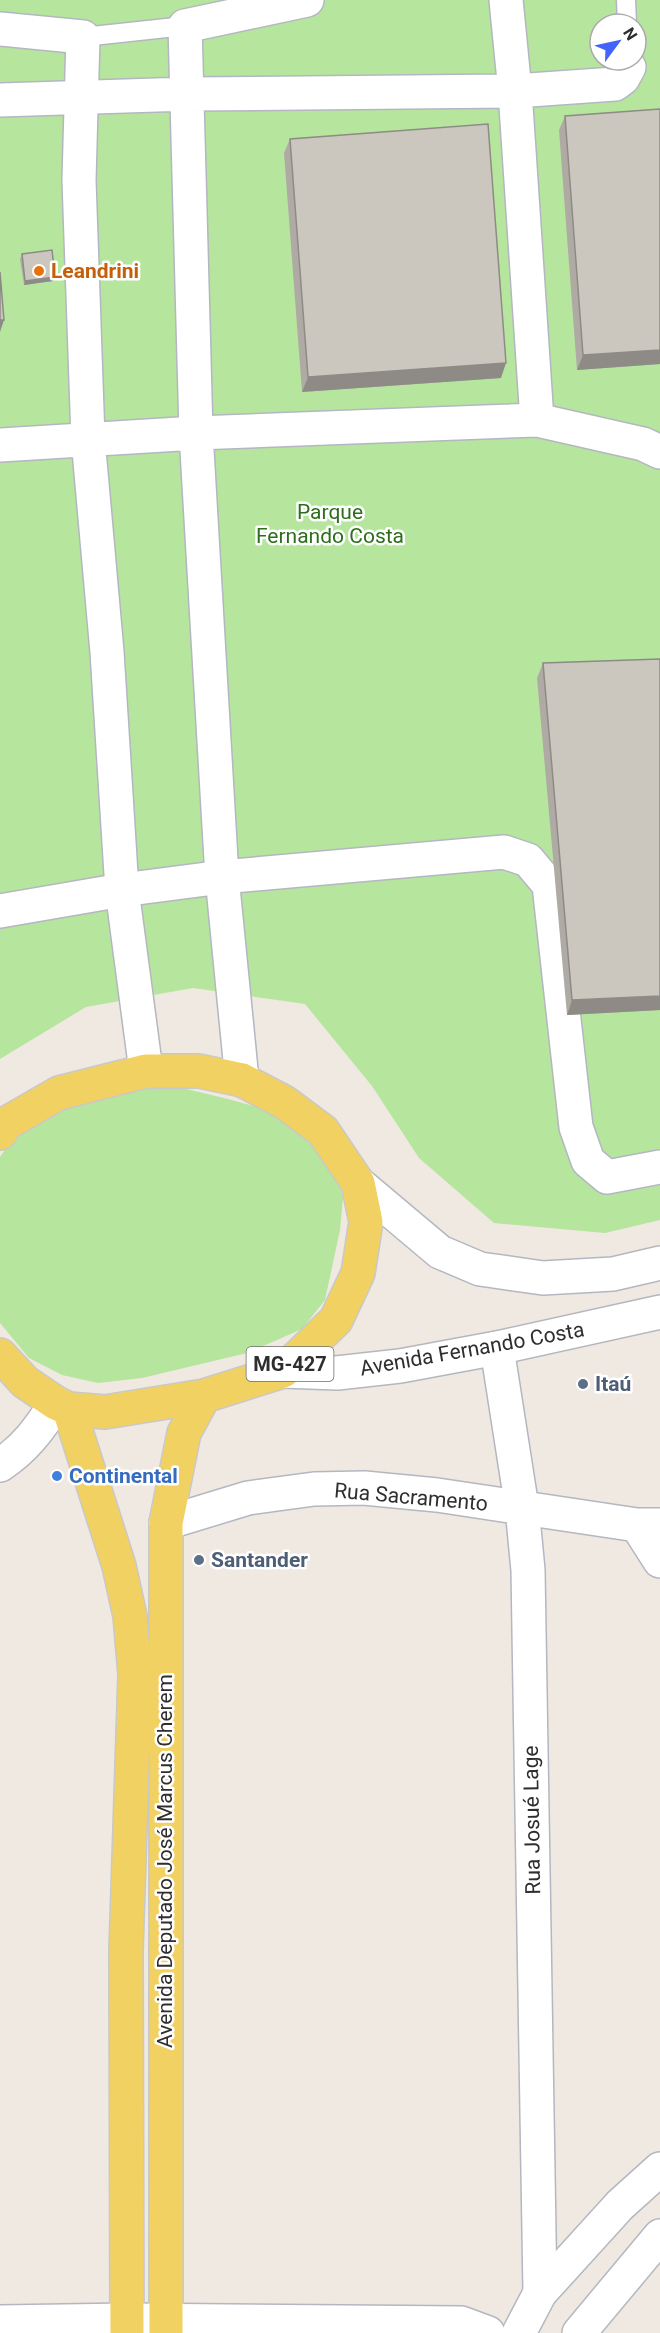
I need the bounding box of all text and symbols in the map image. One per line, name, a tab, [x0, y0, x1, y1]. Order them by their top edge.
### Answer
north arrow	[588, 12, 648, 72]
text: N	[619, 24, 641, 44]
place label: Leandrini	[51, 259, 139, 283]
marker: Leandrini	[32, 264, 46, 278]
park label: Parque Fernando Costa	[256, 500, 404, 548]
street label: Avenida Fernando Costa	[358, 1317, 586, 1381]
road number: MG-427	[246, 1347, 334, 1381]
place label: Itaú	[595, 1372, 631, 1396]
marker: Itaú	[576, 1377, 590, 1391]
place label: Continental	[69, 1464, 178, 1488]
marker: Continental	[50, 1469, 64, 1483]
street label: Rua Sacramento	[333, 1478, 489, 1516]
place label: Santander	[211, 1548, 308, 1572]
marker: Santander	[192, 1553, 206, 1567]
street label: Avenida Deputado José Marcus Cherem	[153, 1674, 177, 2048]
street label: Rua Josué Lage	[519, 1745, 545, 1895]

